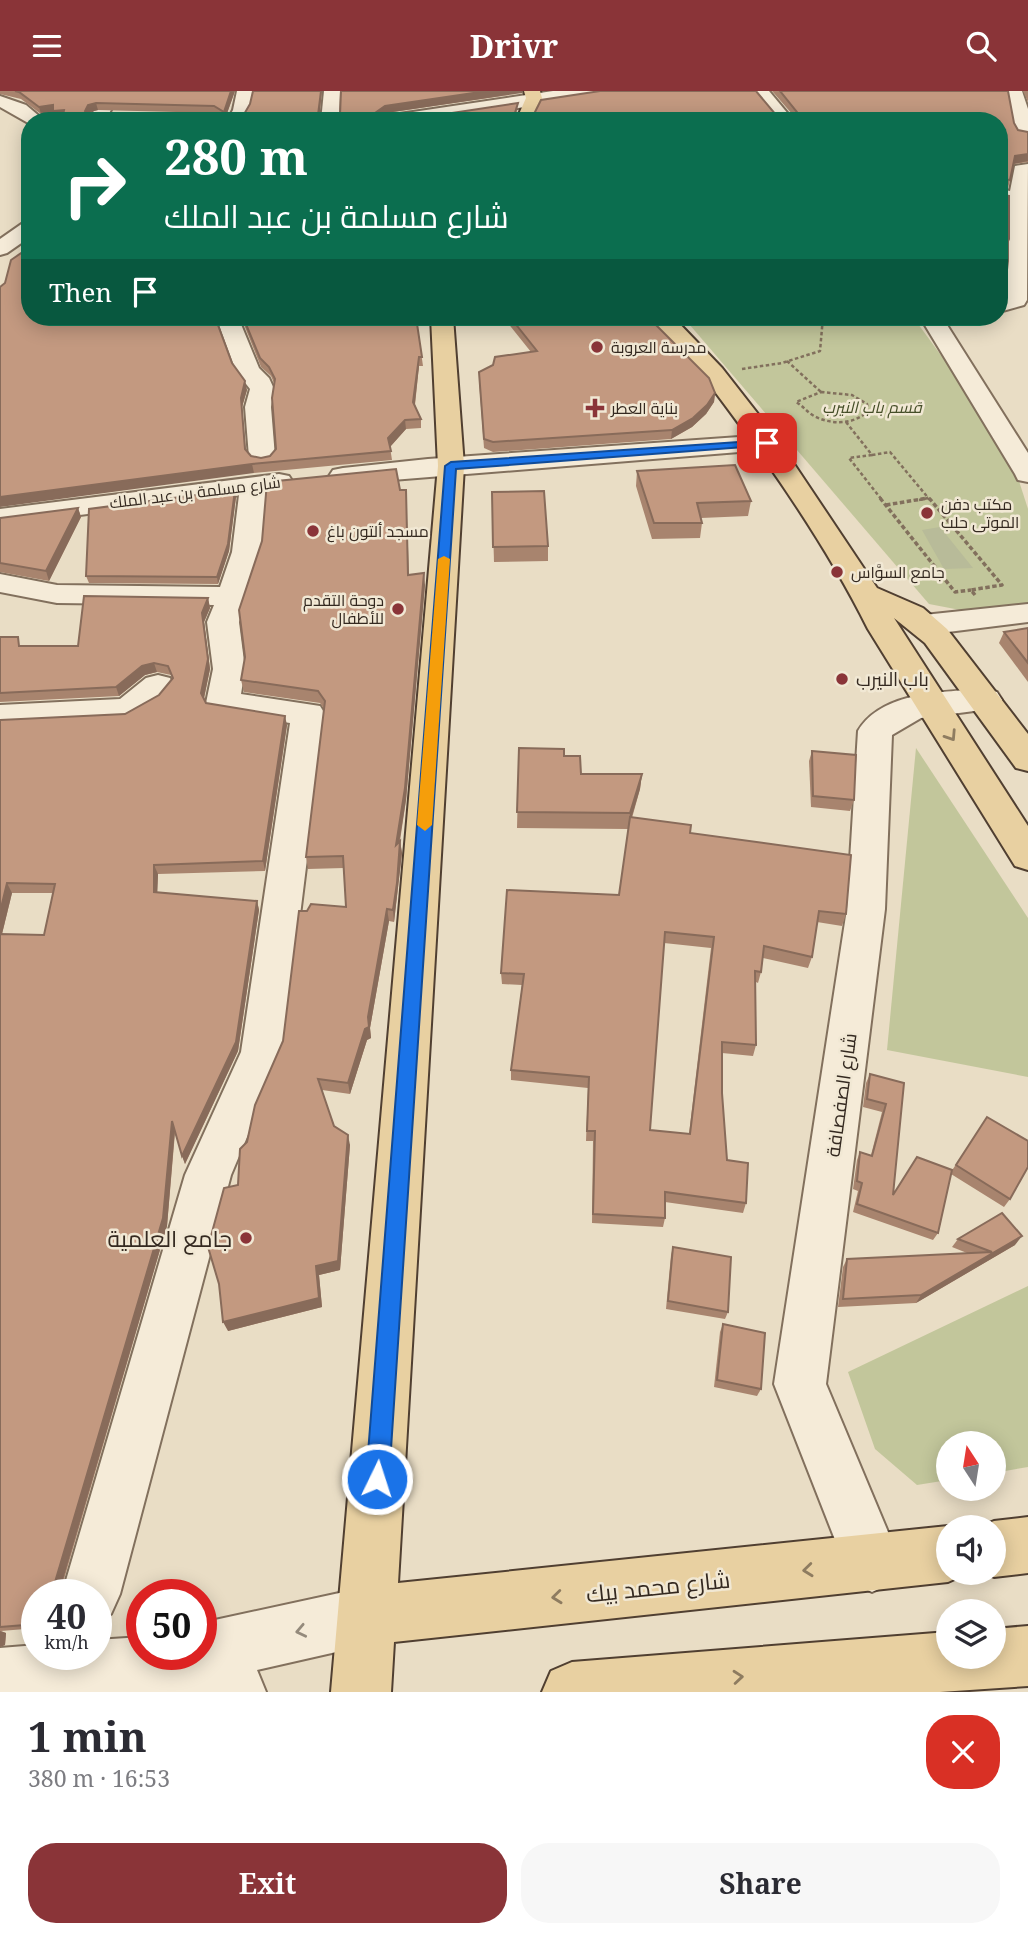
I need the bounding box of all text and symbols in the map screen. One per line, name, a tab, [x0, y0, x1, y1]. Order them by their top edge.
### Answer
text: Drivr	[470, 24, 558, 67]
icon: menu	[28, 27, 66, 65]
icon: search	[962, 27, 1000, 65]
text: 280 m	[164, 123, 308, 189]
icon: right	[49, 140, 140, 231]
text: شارع مسلمة بن عبد الملك	[164, 194, 509, 237]
icon: arrive	[126, 273, 164, 311]
text: Then	[49, 274, 112, 310]
place label: مدرسة العروبة	[611, 336, 707, 358]
marker: مدرسة العروبة	[589, 339, 605, 355]
park label: قسم باب النيرب	[822, 396, 923, 419]
place label: بناية العطر	[610, 397, 678, 419]
marker: بناية العطر	[585, 398, 605, 418]
pin	[737, 413, 797, 473]
icon: arrive	[748, 424, 786, 462]
street label: شارع مسلمة بن عبد الملك	[108, 471, 282, 514]
place label: مكتب دفن الموتى حلب	[941, 493, 1019, 533]
marker: مكتب دفن الموتى حلب	[919, 505, 935, 521]
place label: مسجد ألتون باغ	[327, 520, 429, 543]
marker: مسجد ألتون باغ	[305, 523, 321, 539]
place label: جامع السوَّاس	[851, 561, 945, 584]
marker: جامع السوَّاس	[829, 564, 845, 580]
place label: دوحة التقدم للأطفال	[303, 589, 384, 629]
marker: دوحة التقدم للأطفال	[390, 601, 406, 617]
place label: باب النيرب	[856, 666, 929, 692]
marker: باب النيرب	[834, 671, 850, 687]
one-way arrow	[943, 729, 956, 742]
street label: شارع الصفصافة	[819, 1031, 864, 1159]
place label: جامع العلمية	[107, 1222, 232, 1255]
marker: جامع العلمية	[238, 1230, 254, 1246]
north arrow	[936, 1431, 1006, 1501]
map controls	[936, 1431, 1006, 1669]
position arrow	[340, 1442, 414, 1516]
button: sound	[936, 1515, 1006, 1585]
street label: شارع محمد بيك	[584, 1563, 732, 1610]
one-way arrow	[802, 1563, 813, 1578]
speed limit sign: 50	[126, 1579, 217, 1670]
one-way arrow	[551, 1589, 563, 1604]
text: 40	[47, 1592, 86, 1639]
button: layers	[936, 1599, 1006, 1669]
one-way arrow	[295, 1623, 307, 1638]
text: km/h	[44, 1630, 89, 1654]
one-way arrow	[732, 1670, 743, 1685]
text: 1 min	[28, 1707, 147, 1764]
button: close	[926, 1715, 1000, 1789]
text: 380 m · 16:53	[28, 1762, 170, 1794]
button: Exit	[28, 1843, 507, 1923]
button: Share	[521, 1843, 1000, 1923]

